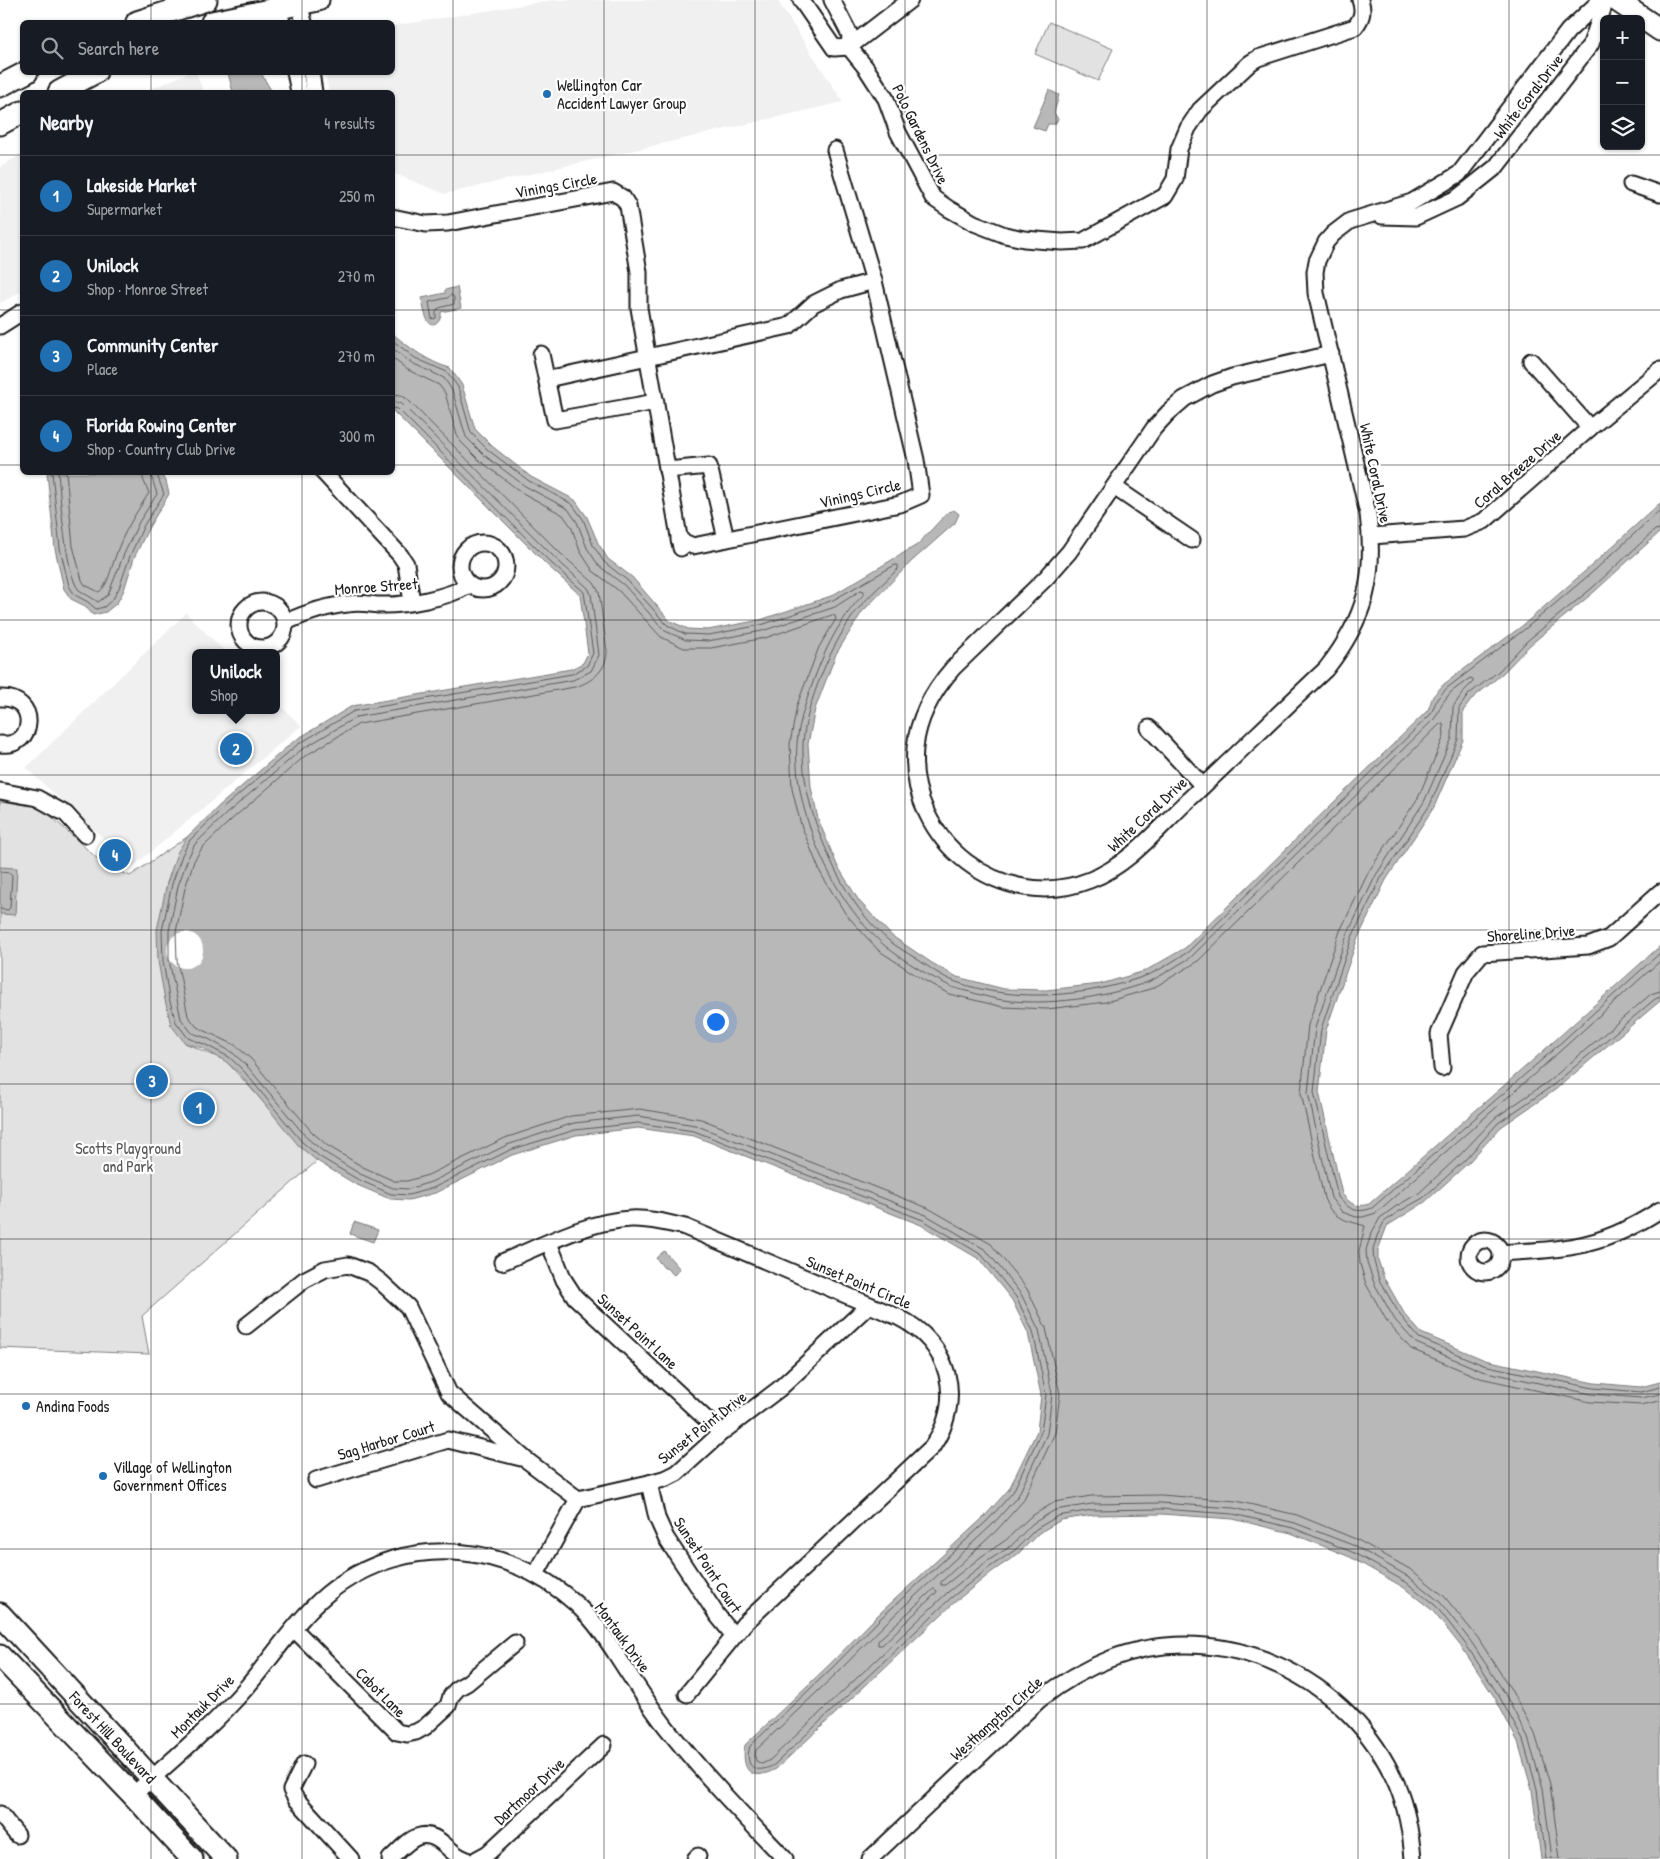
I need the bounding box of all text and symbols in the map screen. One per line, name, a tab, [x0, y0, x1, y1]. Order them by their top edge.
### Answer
map controls	[1600, 15, 1645, 150]
button: +	[1600, 15, 1645, 60]
search box	[20, 20, 395, 75]
icon: search	[38, 34, 66, 62]
text: Search here	[78, 35, 159, 61]
street label: White Coral Drive	[1488, 49, 1568, 143]
button: −	[1600, 60, 1645, 105]
place label: Wellington Car Accident Lawyer Group	[557, 74, 686, 114]
street label: Polo Gardens Drive	[887, 80, 955, 188]
marker: Wellington Car Accident Lawyer Group	[541, 88, 553, 100]
button: layers	[1600, 105, 1645, 150]
text: Nearby	[40, 108, 93, 137]
text: 4 results	[324, 112, 375, 134]
street label: Vinings Circle	[513, 167, 599, 203]
text: Lakeside Market	[87, 172, 196, 198]
text: 1	[53, 185, 59, 207]
text: 250 m	[339, 185, 375, 207]
text: Supermarket	[87, 198, 162, 220]
text: Unilock	[87, 252, 138, 278]
text: 2	[52, 265, 60, 287]
text: 270 m	[338, 265, 375, 287]
text: Shop · Monroe Street	[87, 278, 208, 300]
text: Community Center	[87, 332, 218, 358]
text: 3	[52, 345, 60, 367]
text: 270 m	[338, 345, 375, 367]
text: Place	[87, 358, 118, 380]
text: Florida Rowing Center	[87, 412, 236, 438]
street label: White Coral Drive	[1355, 421, 1397, 525]
street label: Coral Breeze Drive	[1468, 424, 1566, 513]
text: 4	[53, 425, 59, 447]
text: 300 m	[339, 425, 375, 447]
text: Shop · Country Club Drive	[87, 438, 236, 460]
street label: Vinings Circle	[817, 473, 903, 513]
street label: Monroe Street	[334, 572, 419, 600]
popup	[192, 649, 280, 714]
text: Unilock	[210, 658, 262, 684]
text: Shop	[210, 684, 238, 706]
pin: 2	[220, 730, 252, 768]
street label: White Coral Drive	[1102, 771, 1192, 857]
pin: 4	[99, 836, 131, 874]
street label: Shoreline Drive	[1486, 919, 1576, 947]
your location	[703, 1009, 729, 1035]
pin: 3	[136, 1062, 168, 1100]
pin: 1	[183, 1089, 215, 1127]
park label: Scotts Playground and Park	[75, 1137, 181, 1177]
street label: Sunset Point Circle	[803, 1250, 916, 1314]
street label: Sunset Point Lane	[593, 1288, 684, 1374]
street label: Sunset Point Drive	[653, 1385, 751, 1469]
place label: Andina Foods	[36, 1395, 109, 1417]
marker: Andina Foods	[20, 1400, 32, 1412]
street label: Sag Harbor Court	[335, 1415, 438, 1465]
place label: Village of Wellington Government Offices	[113, 1456, 232, 1496]
marker: Village of Wellington Government Offices	[97, 1470, 109, 1482]
street label: Sunset Point Court	[669, 1513, 747, 1618]
street label: Montauk Drive	[590, 1597, 656, 1677]
street label: Cabot Lane	[351, 1662, 412, 1723]
street label: Montauk Drive	[165, 1669, 239, 1743]
street label: Westhampton Circle	[945, 1670, 1047, 1765]
street label: Forest Hill Boulevard	[64, 1685, 161, 1788]
street label: Dartmoor Drive	[489, 1752, 570, 1829]

